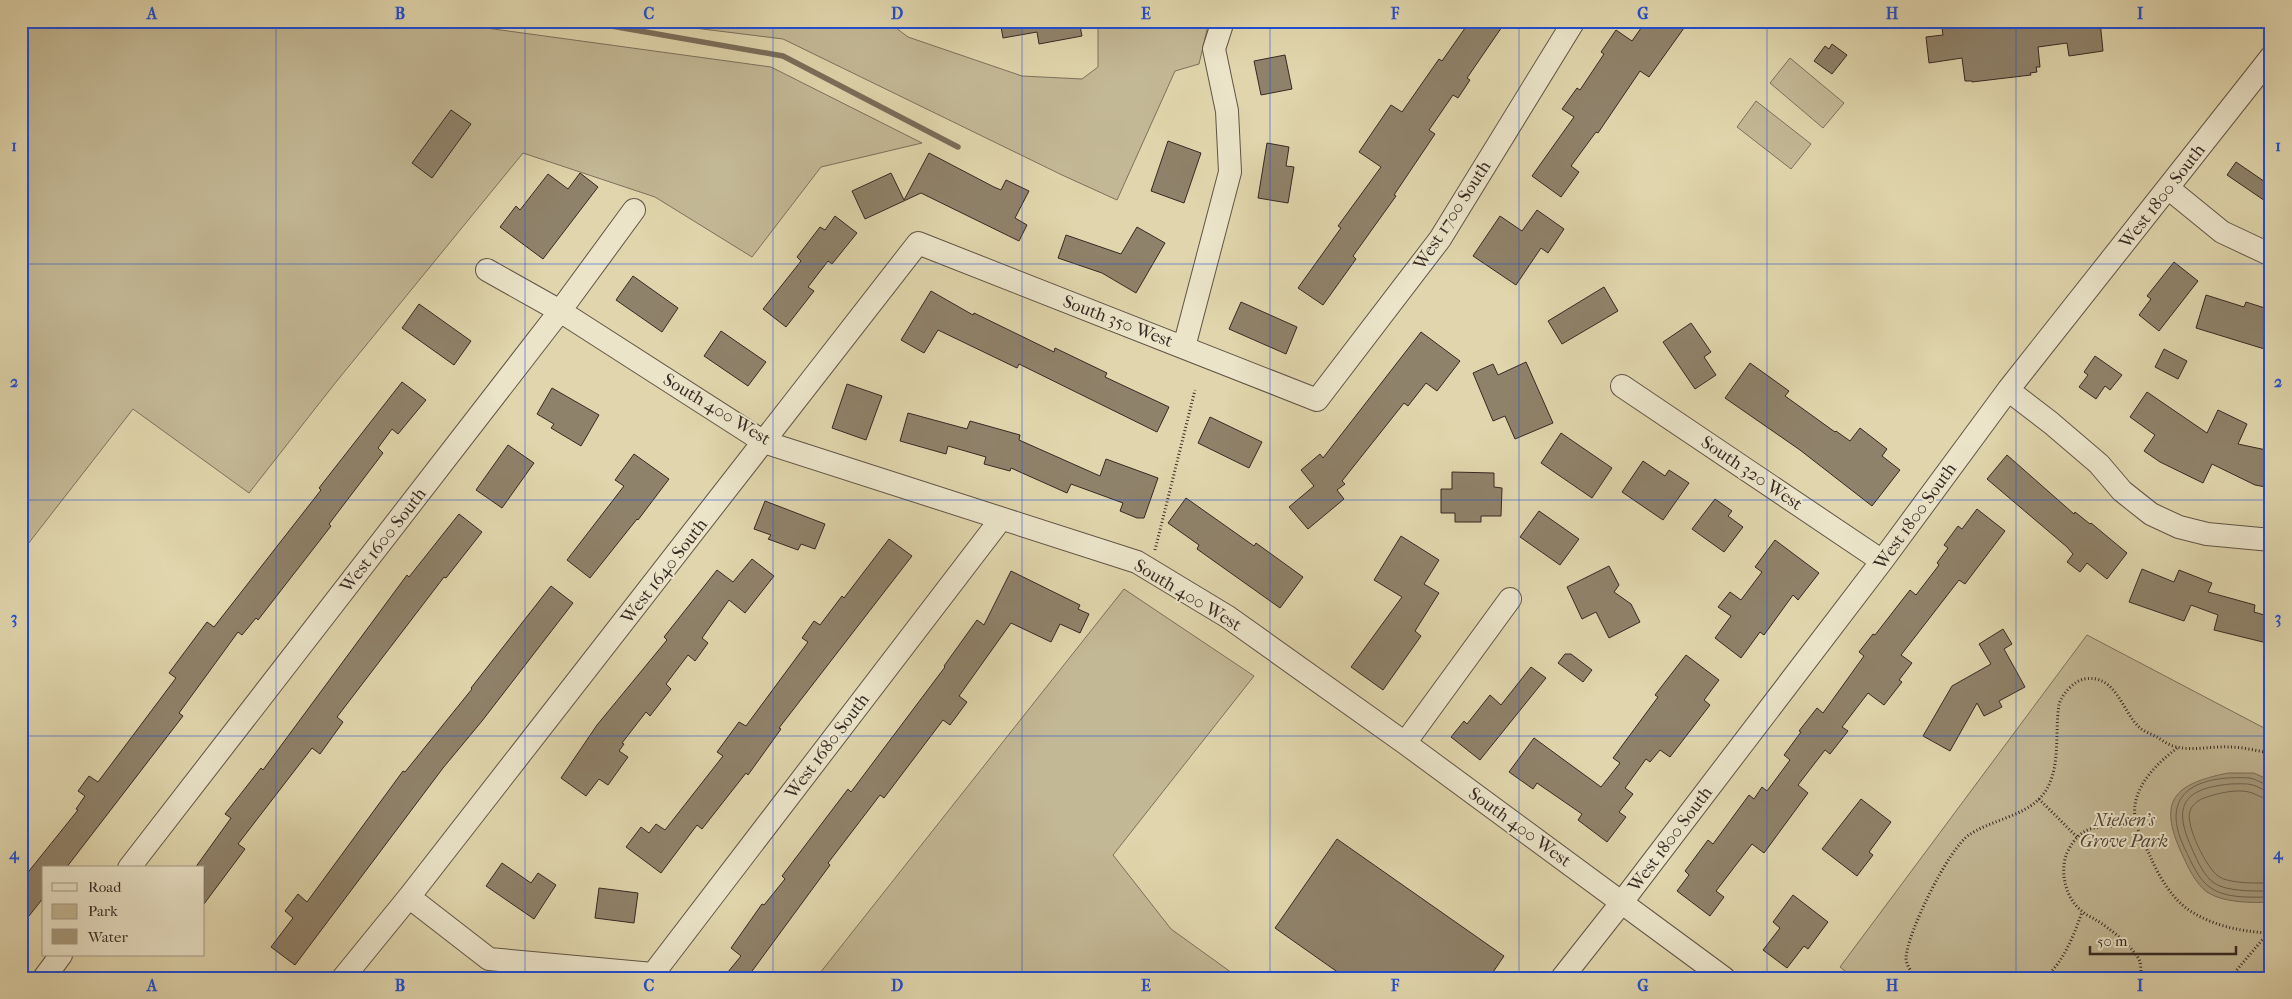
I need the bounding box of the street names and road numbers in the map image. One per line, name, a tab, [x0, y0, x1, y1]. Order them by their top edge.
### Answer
street label: West 1800 South	[2115, 140, 2210, 253]
street label: West 1700 South	[1409, 157, 1496, 275]
street label: South 350 West	[1060, 291, 1176, 352]
street label: South 400 West	[659, 369, 775, 450]
street label: South 320 West	[1697, 432, 1807, 515]
street label: West 1800 South	[1869, 459, 1961, 574]
street label: West 1600 South	[335, 484, 431, 598]
street label: West 1640 South	[616, 515, 712, 629]
street label: South 400 West	[1130, 555, 1246, 636]
street label: West 1680 South	[780, 690, 874, 804]
street label: West 1800 South	[1623, 782, 1717, 897]
street label: South 400 West	[1464, 783, 1576, 872]

